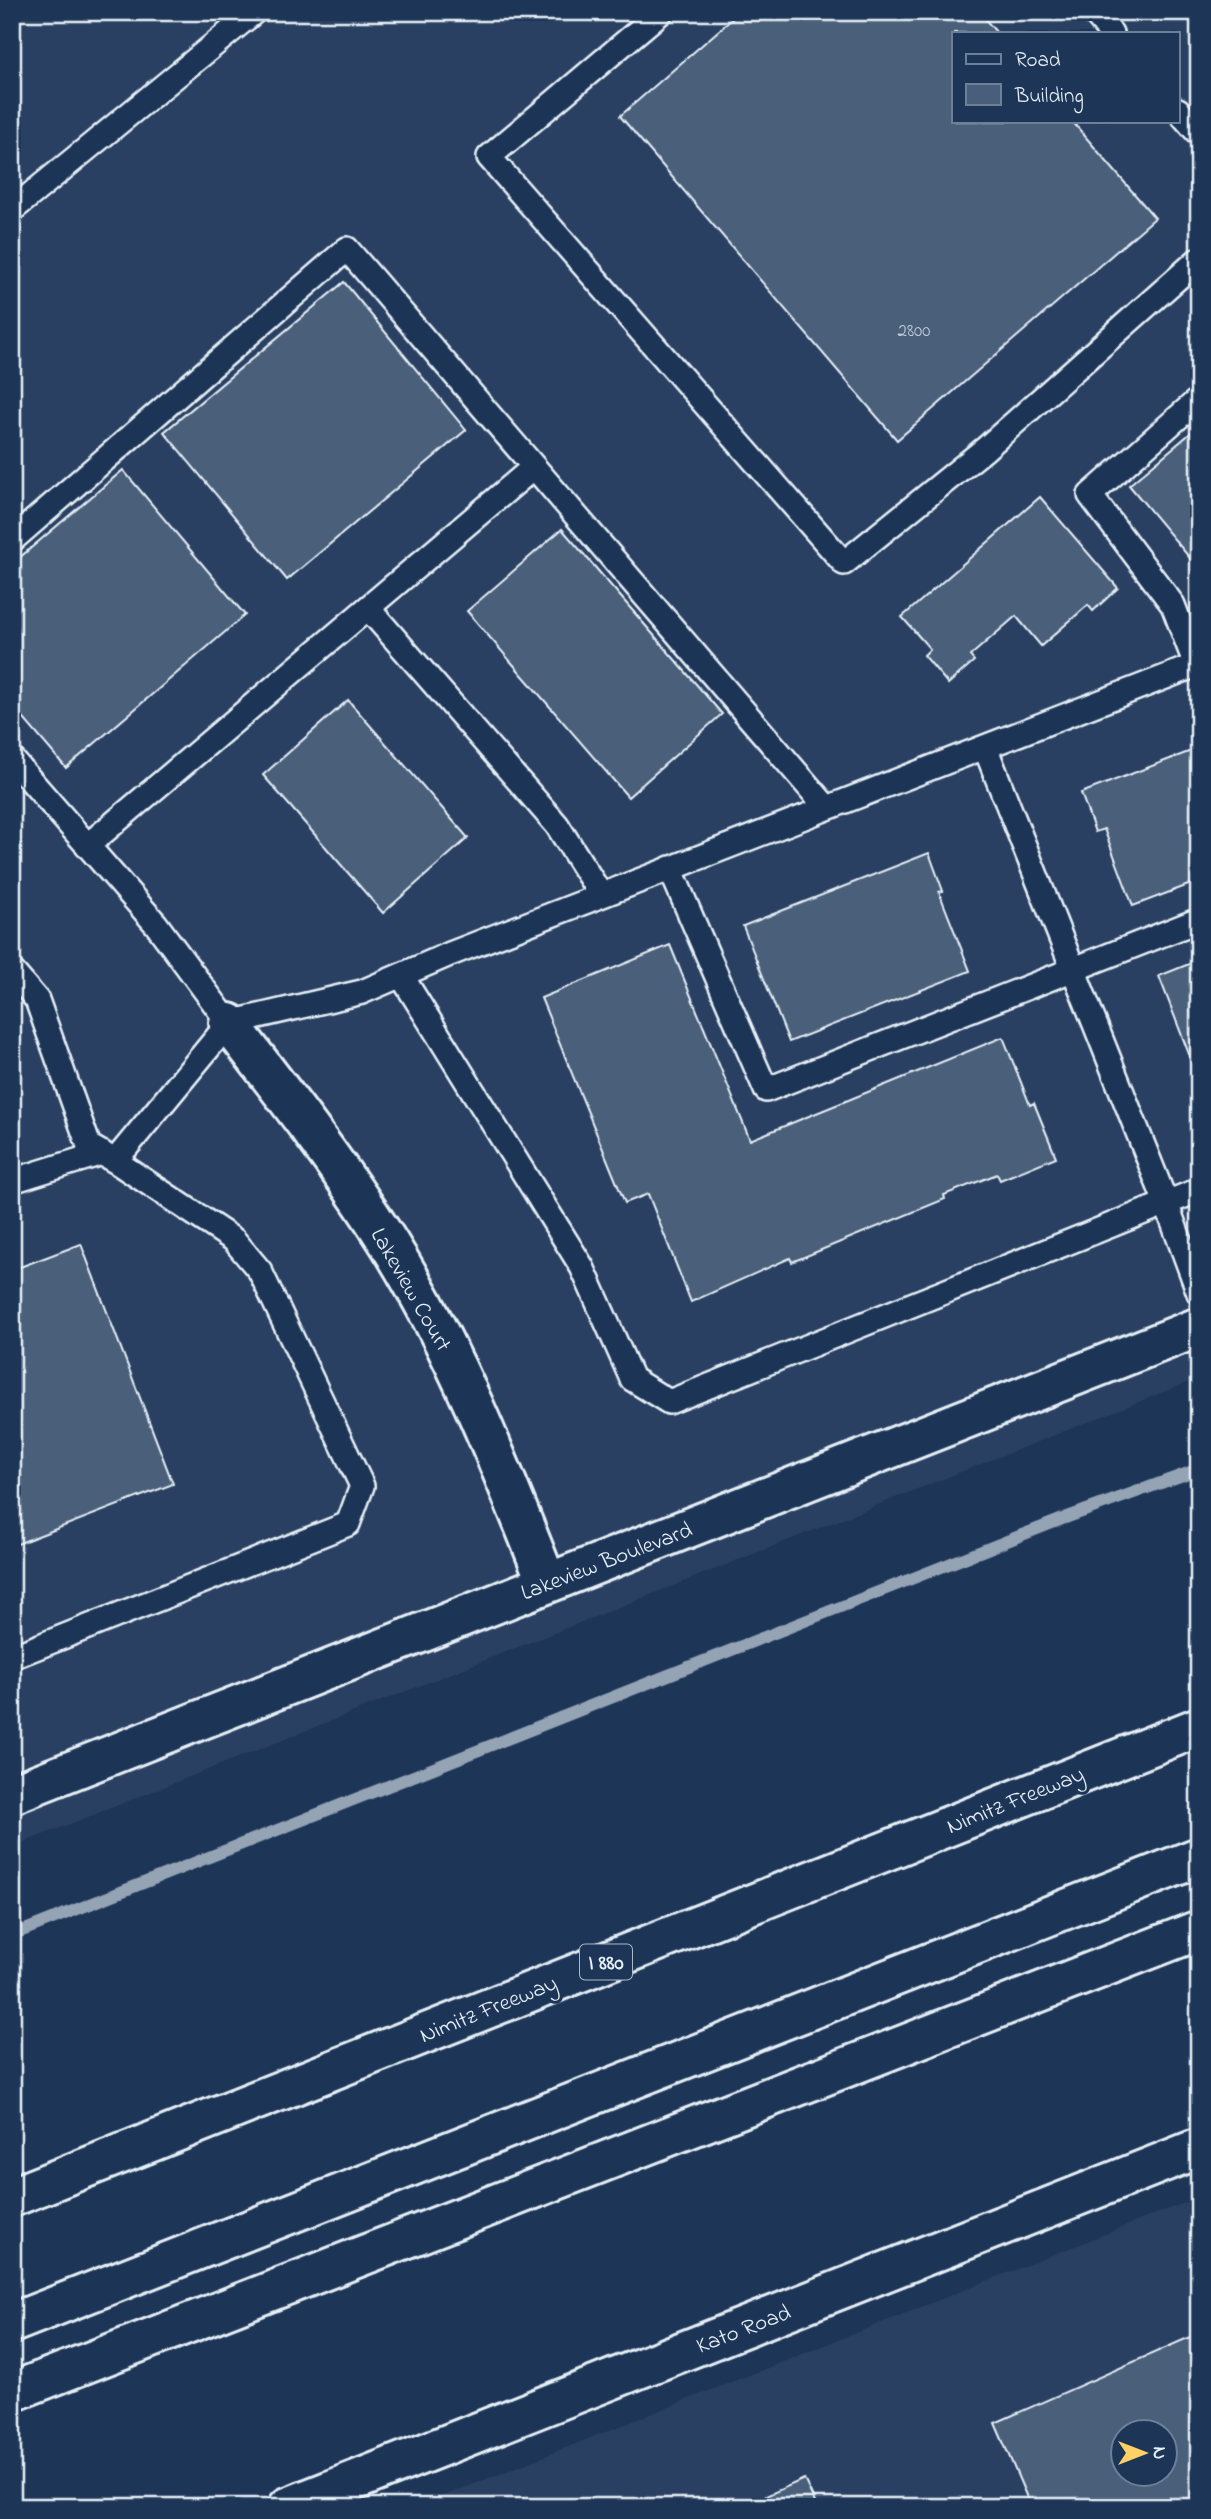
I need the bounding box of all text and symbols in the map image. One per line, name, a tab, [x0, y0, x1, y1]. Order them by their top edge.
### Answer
legend	[952, 32, 1180, 122]
text: Road	[1015, 46, 1061, 76]
text: Building	[1014, 82, 1084, 114]
house number: 2800	[898, 318, 930, 345]
street label: Lakeview Court	[361, 1222, 459, 1358]
street label: Lakeview Boulevard	[516, 1514, 698, 1610]
street label: Nimitz Freeway	[942, 1759, 1090, 1846]
road number: I 880	[580, 1944, 632, 1980]
street label: Nimitz Freeway	[415, 1968, 563, 2055]
street label: Kato Road	[692, 2297, 796, 2363]
north arrow	[1110, 2418, 1180, 2488]
text: N	[1145, 2447, 1172, 2460]

